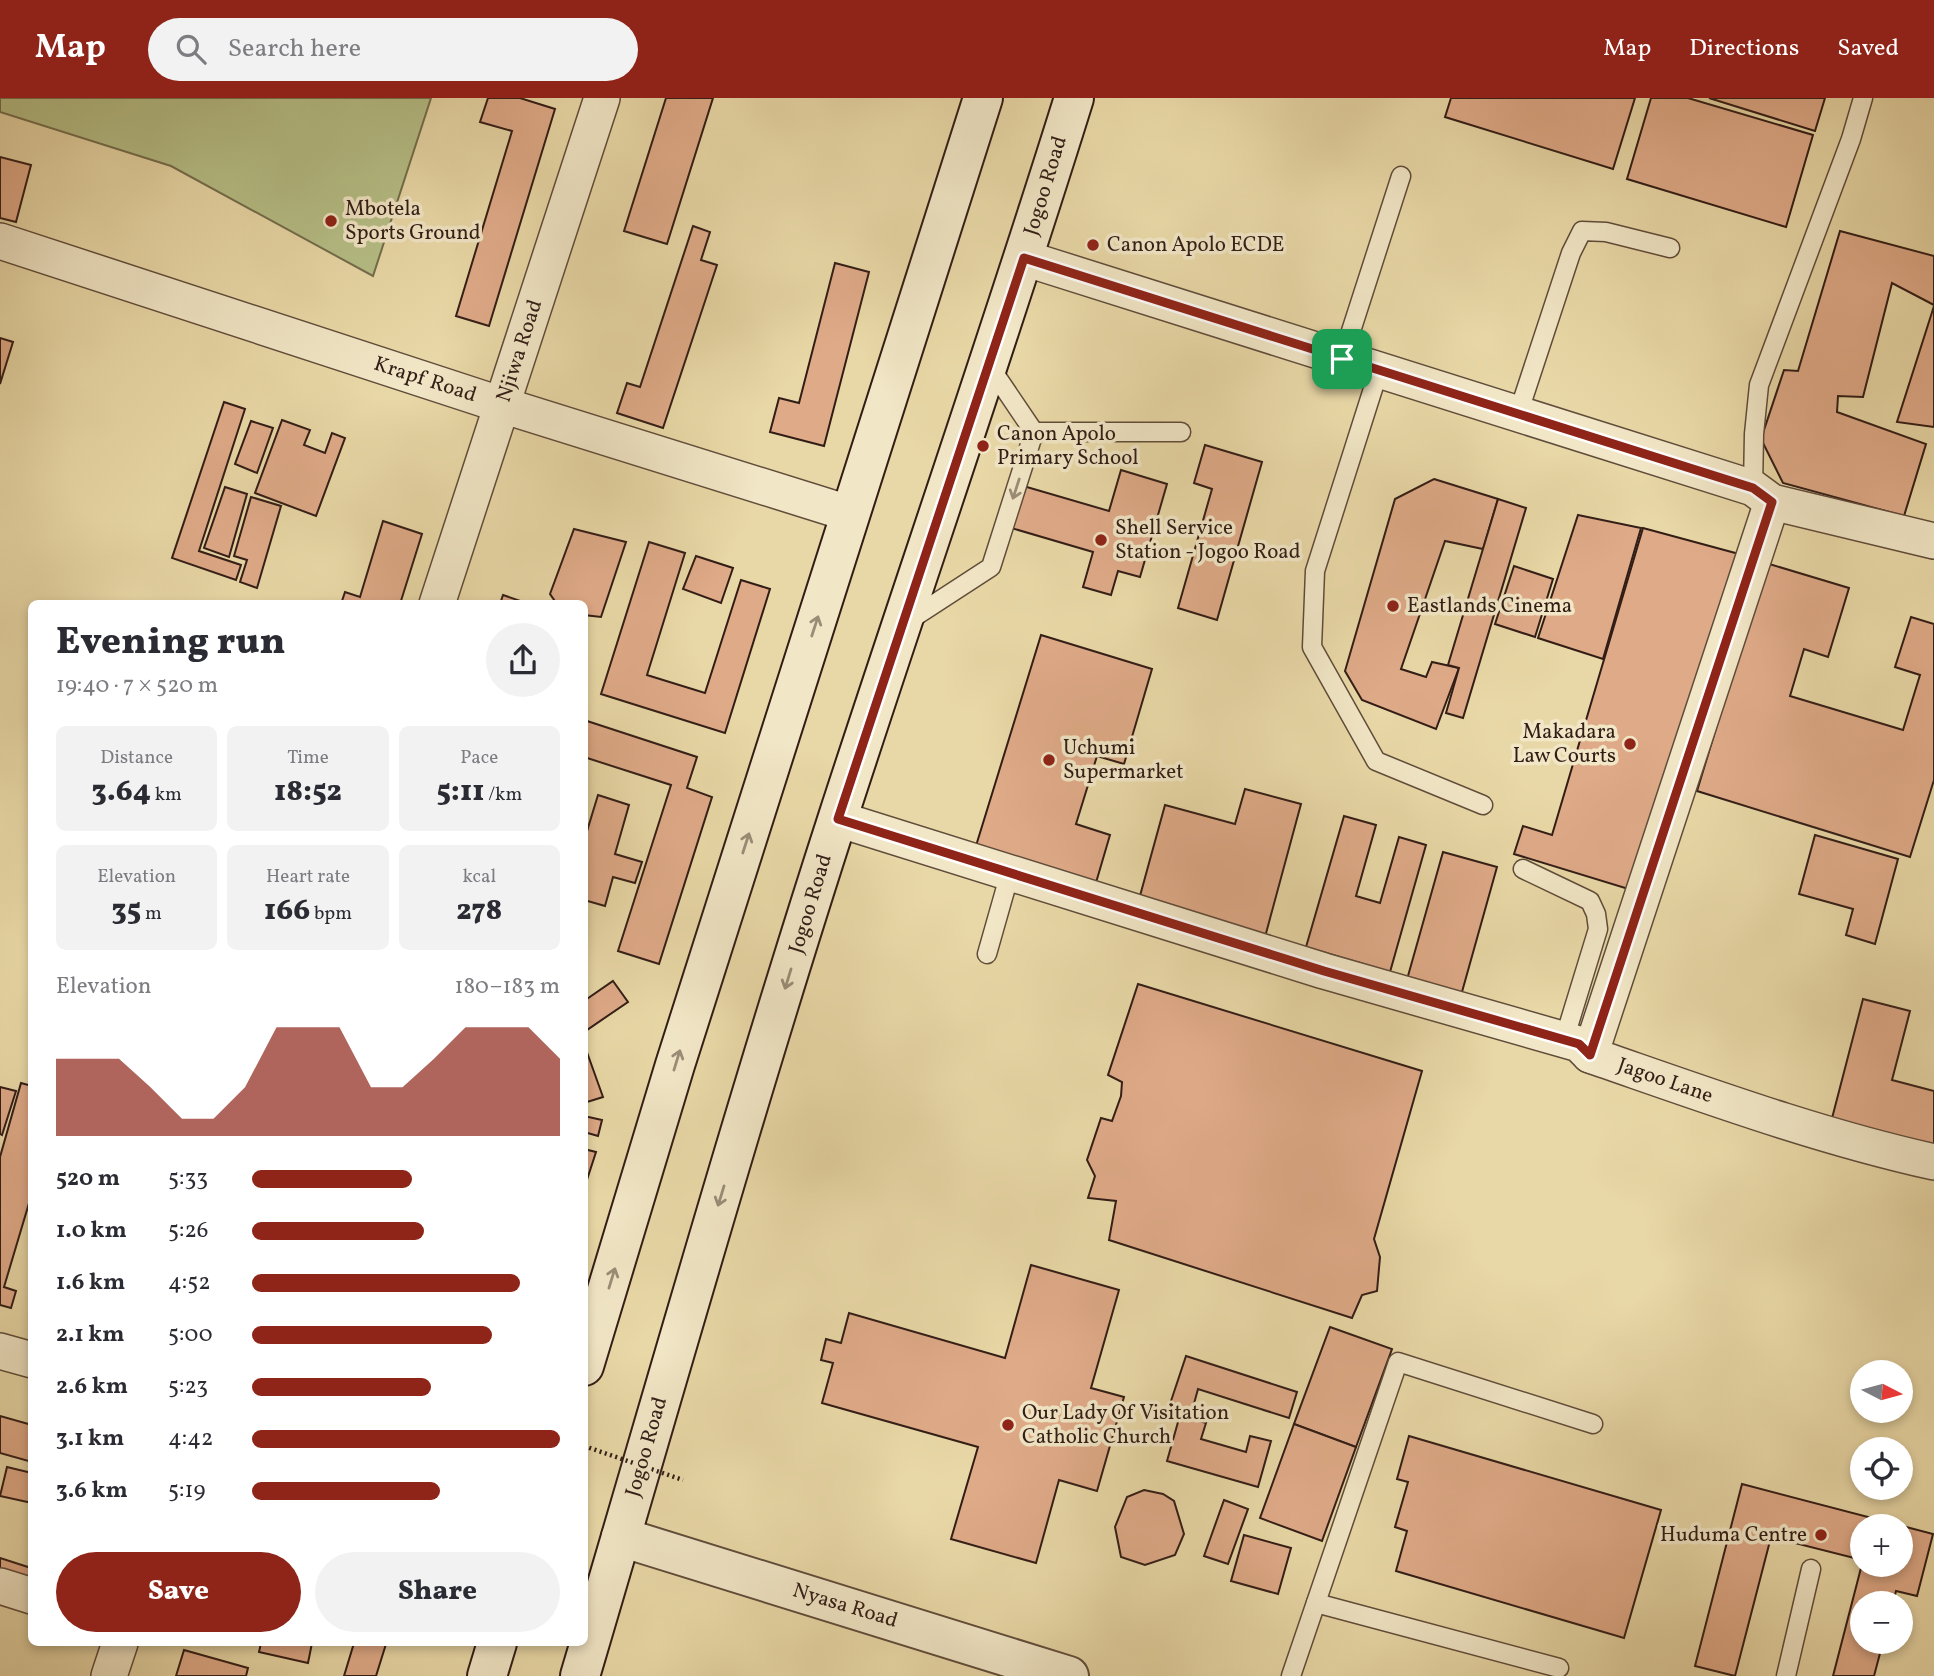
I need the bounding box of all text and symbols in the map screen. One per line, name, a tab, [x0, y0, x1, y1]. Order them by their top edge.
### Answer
search box	[148, 18, 638, 81]
text: Map	[35, 26, 106, 72]
icon: search	[172, 30, 210, 68]
text: Search here	[228, 31, 361, 67]
text: Map	[1603, 32, 1651, 66]
text: Directions	[1689, 32, 1799, 66]
text: Saved	[1837, 32, 1899, 66]
street label: Jogoo Road	[1017, 133, 1075, 239]
place label: Mbotela Sports Ground	[345, 195, 481, 248]
marker: Mbotela Sports Ground	[323, 213, 339, 229]
place label: Canon Apolo ECDE	[1107, 231, 1285, 260]
marker: Canon Apolo ECDE	[1085, 237, 1101, 253]
street label: Njiwa Road	[490, 296, 550, 406]
pin	[1312, 329, 1372, 389]
icon: arrive	[1323, 340, 1361, 378]
street label: Krapf Road	[370, 350, 480, 410]
place label: Canon Apolo Primary School	[997, 420, 1138, 473]
marker: Canon Apolo Primary School	[975, 438, 991, 454]
one-way arrow	[1009, 477, 1021, 499]
place label: Shell Service Station - Jogoo Road	[1115, 514, 1301, 567]
marker: Shell Service Station - Jogoo Road	[1093, 532, 1109, 548]
place label: Eastlands Cinema	[1407, 592, 1572, 621]
marker: Eastlands Cinema	[1385, 598, 1401, 614]
one-way arrow	[810, 616, 823, 638]
text: Evening run	[56, 617, 286, 670]
button: share	[486, 623, 560, 697]
text: 19:40 · 7 × 520 m	[56, 670, 218, 702]
place label: Makadara Law Courts	[1513, 718, 1616, 771]
place label: Uchumi Supermarket	[1063, 734, 1184, 787]
marker: Makadara Law Courts	[1622, 736, 1638, 752]
text: Distance	[100, 745, 173, 771]
text: Time	[287, 745, 329, 771]
text: Pace	[460, 745, 498, 771]
marker: Uchumi Supermarket	[1041, 752, 1057, 768]
text: 3.64	[91, 771, 151, 813]
text: 18:52	[274, 771, 342, 813]
text: 5:11	[436, 771, 484, 813]
text: km	[151, 782, 182, 808]
text: /km	[484, 782, 522, 808]
one-way arrow	[740, 832, 753, 854]
street label: Jogoo Road	[782, 851, 840, 957]
text: Elevation	[97, 864, 176, 890]
text: Heart rate	[266, 864, 350, 890]
text: kcal	[462, 864, 496, 890]
text: 35	[112, 890, 141, 932]
text: 166	[264, 890, 310, 932]
text: 278	[456, 890, 502, 932]
text: m	[141, 901, 162, 927]
text: bpm	[310, 901, 352, 927]
one-way arrow	[781, 967, 793, 989]
text: Elevation	[56, 971, 152, 1003]
text: 180–183 m	[454, 971, 560, 1003]
one-way arrow	[672, 1049, 684, 1071]
street label: Jagoo Lane	[1613, 1051, 1717, 1111]
text: 520 m	[56, 1163, 120, 1195]
text: 5:33	[168, 1163, 208, 1195]
one-way arrow	[713, 1185, 726, 1207]
text: 1.0 km	[56, 1215, 127, 1247]
text: 5:26	[168, 1215, 208, 1247]
text: 1.6 km	[56, 1267, 125, 1299]
text: 4:52	[168, 1267, 211, 1299]
one-way arrow	[607, 1267, 620, 1289]
text: 2.1 km	[56, 1319, 125, 1351]
text: 5:00	[168, 1319, 213, 1351]
north arrow	[1850, 1360, 1913, 1423]
map controls	[1850, 1360, 1913, 1654]
text: 2.6 km	[56, 1371, 128, 1403]
text: 5:23	[168, 1371, 208, 1403]
street label: Jogoo Road	[619, 1394, 675, 1500]
place label: Our Lady Of Visitation Catholic Church	[1022, 1399, 1229, 1452]
marker: Our Lady Of Visitation Catholic Church	[1000, 1417, 1016, 1433]
text: 3.1 km	[56, 1423, 124, 1455]
text: 4:42	[168, 1423, 213, 1455]
button: locate	[1850, 1437, 1913, 1500]
text: 3.6 km	[56, 1475, 128, 1507]
text: 5:19	[168, 1475, 205, 1507]
button: +	[1850, 1514, 1913, 1577]
place label: Huduma Centre	[1660, 1521, 1807, 1550]
marker: Huduma Centre	[1813, 1527, 1829, 1543]
button: Save	[56, 1552, 301, 1632]
button: Share	[315, 1552, 560, 1632]
street label: Nyasa Road	[789, 1576, 901, 1636]
button: −	[1850, 1591, 1913, 1654]

